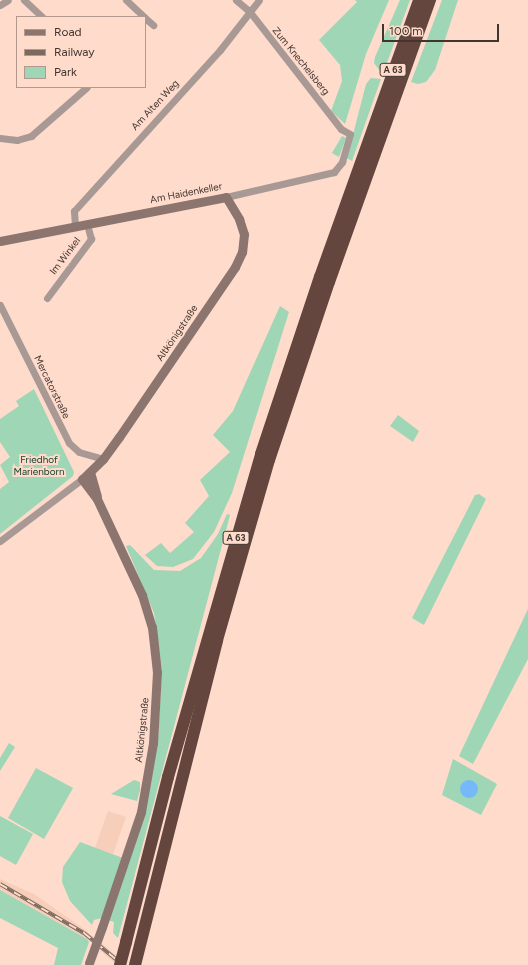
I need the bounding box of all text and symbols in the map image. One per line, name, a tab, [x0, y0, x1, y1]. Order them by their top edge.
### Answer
legend	[16, 16, 146, 88]
scale bar	[384, 16, 501, 42]
text: 100 m	[389, 24, 423, 38]
text: Road	[54, 25, 82, 39]
street label: Zum Knechelsberg	[270, 25, 332, 97]
text: Railway	[54, 45, 95, 59]
road number: A 63	[379, 63, 407, 77]
text: Park	[54, 65, 77, 79]
street label: Am Alten Weg	[129, 77, 181, 133]
street label: Am Haidenkeller	[149, 180, 223, 206]
street label: Im Winkel	[47, 235, 83, 277]
street label: Altkönigstraße	[154, 303, 200, 363]
street label: Mercatorstraße	[32, 353, 72, 421]
park label: Friedhof Marienborn	[14, 453, 64, 476]
road number: A 63	[222, 531, 250, 545]
street label: Altkönigstraße	[133, 697, 151, 763]

